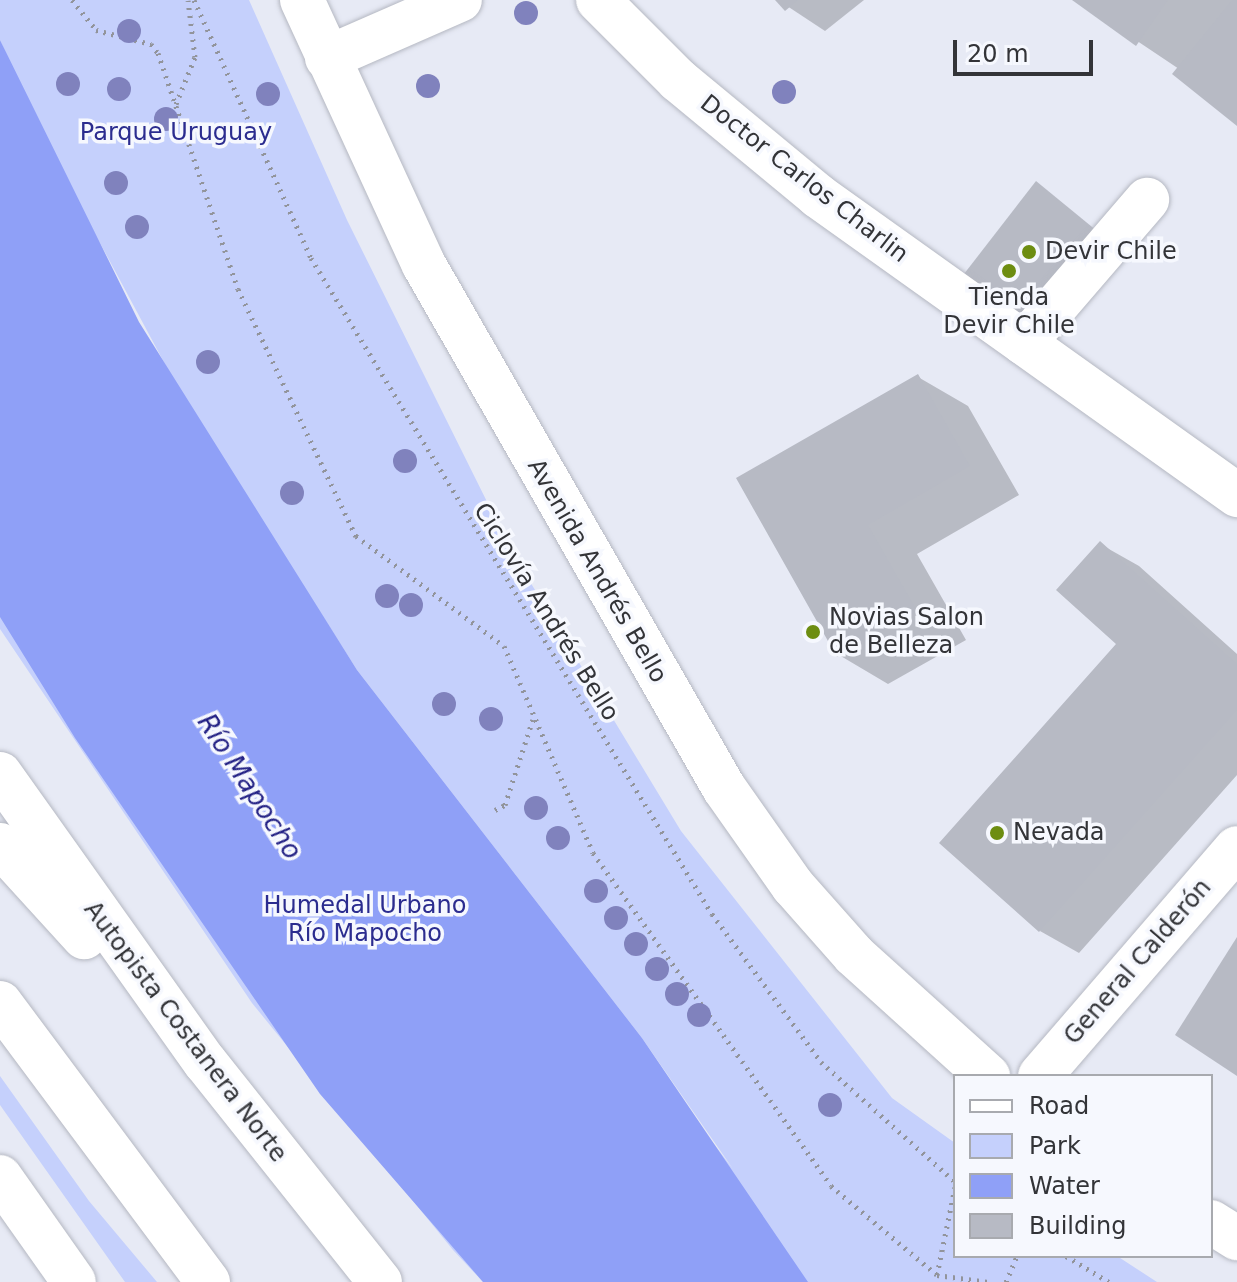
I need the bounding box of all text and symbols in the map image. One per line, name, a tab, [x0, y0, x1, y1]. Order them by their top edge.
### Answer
scale bar	[957, 24, 1097, 74]
text: 20 m	[967, 40, 1029, 68]
street label: Doctor Carlos Charlin	[694, 89, 914, 269]
park label: Parque Uruguay	[80, 119, 272, 147]
place label: Devir Chile	[1045, 238, 1177, 266]
marker: Devir Chile	[1020, 243, 1038, 261]
marker: Tienda Devir Chile	[1000, 262, 1018, 280]
place label: Tienda Devir Chile	[943, 284, 1075, 340]
street label: Avenida Andrés Bello	[521, 454, 673, 688]
street label: Ciclovía Andrés Bello	[467, 498, 625, 726]
place label: Novias Salon de Belleza	[829, 604, 984, 660]
marker: Novias Salon de Belleza	[804, 623, 822, 641]
water label: Río Mapocho	[190, 709, 308, 865]
place label: Nevada	[1013, 819, 1105, 847]
marker: Nevada	[988, 824, 1006, 842]
street label: General Calderón	[1058, 873, 1218, 1051]
park label: Humedal Urbano Río Mapocho	[264, 892, 466, 948]
street label: Autopista Costanera Norte	[78, 896, 292, 1168]
legend	[953, 1074, 1213, 1258]
text: Road	[1029, 1092, 1089, 1120]
text: Park	[1029, 1132, 1081, 1160]
text: Water	[1029, 1172, 1100, 1200]
text: Building	[1029, 1212, 1126, 1240]

